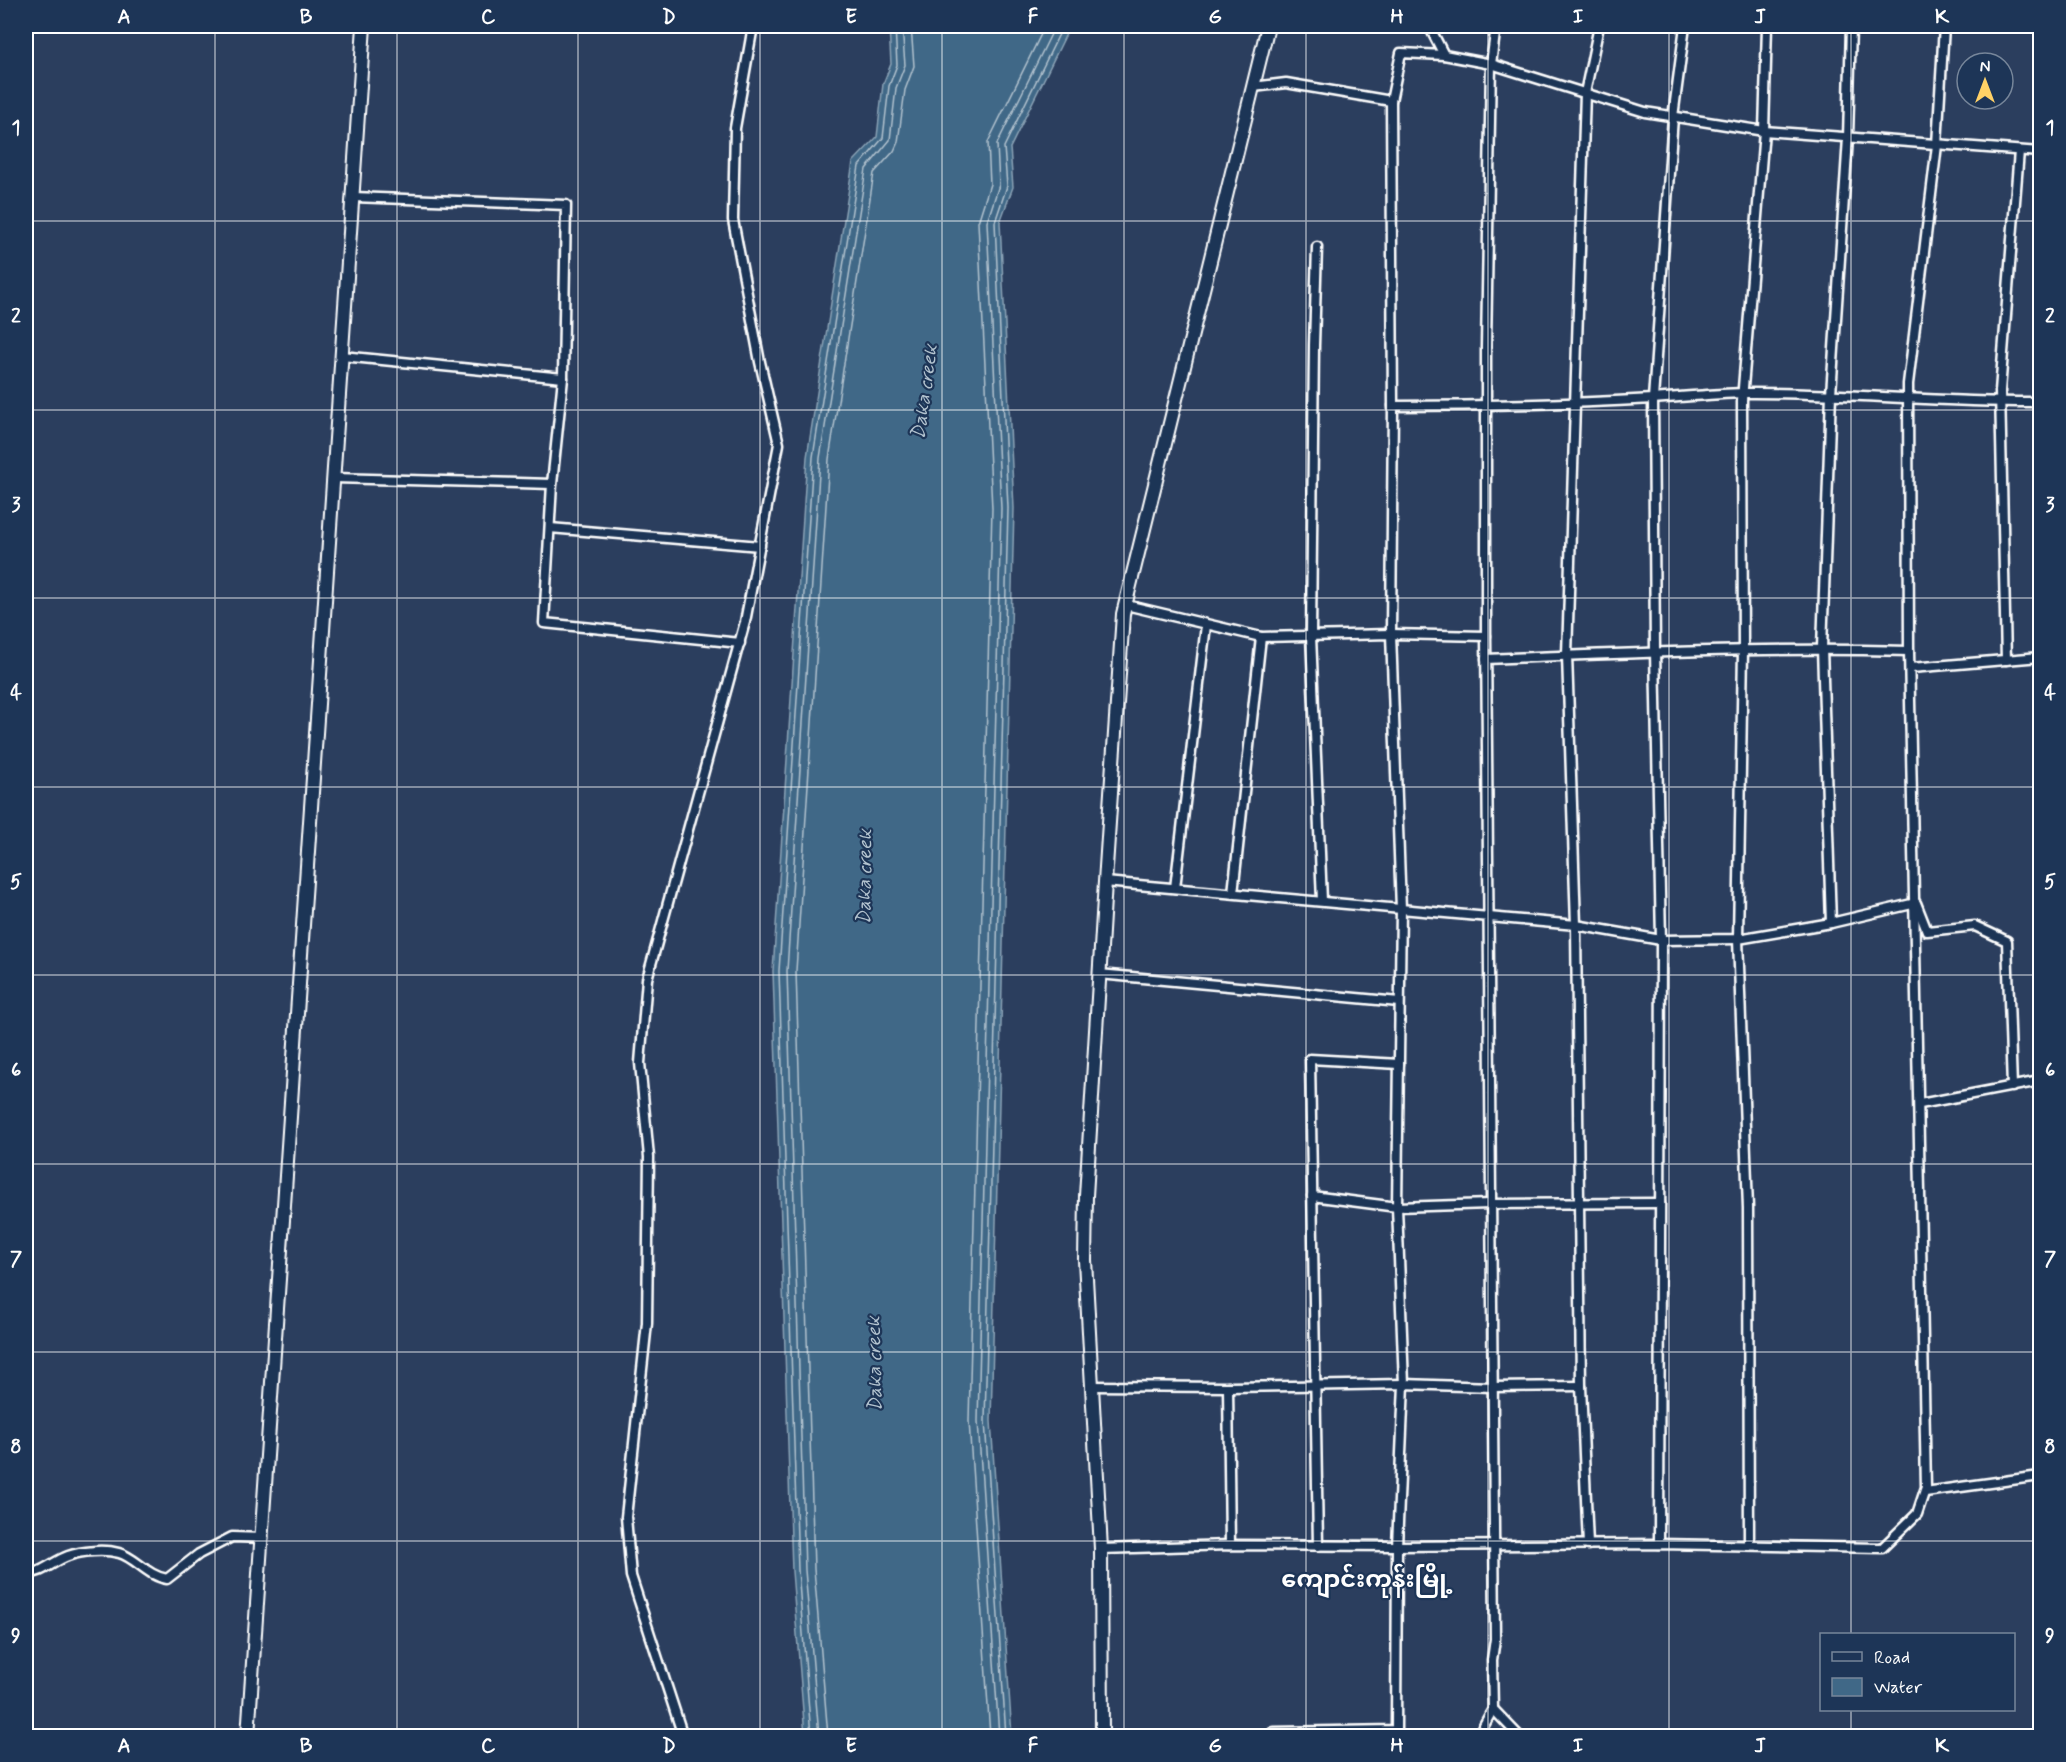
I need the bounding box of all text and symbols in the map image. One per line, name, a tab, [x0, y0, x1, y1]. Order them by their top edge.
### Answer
text: A	[117, 4, 131, 31]
text: B	[300, 4, 313, 31]
text: C	[481, 4, 496, 31]
text: D	[662, 4, 676, 31]
text: E	[845, 4, 857, 31]
text: F	[1028, 4, 1039, 31]
text: G	[1208, 4, 1222, 31]
text: H	[1390, 4, 1404, 31]
text: I	[1573, 4, 1583, 31]
text: J	[1754, 4, 1766, 31]
text: K	[1935, 4, 1950, 31]
north arrow	[1955, 51, 2015, 111]
text: N	[1980, 57, 1990, 78]
text: 1	[12, 115, 20, 142]
text: 1	[2046, 115, 2054, 142]
text: 2	[11, 303, 21, 330]
text: 2	[2045, 303, 2055, 330]
water label: Daka creek	[905, 342, 945, 441]
text: 3	[11, 492, 21, 519]
text: 3	[2045, 492, 2055, 519]
text: 4	[10, 680, 22, 707]
text: 4	[2044, 680, 2056, 707]
water label: Daka creek	[851, 828, 879, 925]
text: 5	[10, 869, 22, 896]
text: 5	[2044, 869, 2056, 896]
text: 6	[11, 1057, 21, 1084]
text: 6	[2045, 1057, 2055, 1084]
text: 7	[10, 1246, 22, 1273]
text: 7	[2044, 1246, 2056, 1273]
water label: Daka creek	[861, 1315, 889, 1412]
text: 8	[10, 1434, 22, 1461]
text: 8	[2044, 1434, 2056, 1461]
district label: ကျောင်းကုန်းမြို့	[1281, 1563, 1453, 1599]
text: 9	[11, 1623, 21, 1650]
text: 9	[2045, 1623, 2055, 1650]
legend	[1820, 1633, 2015, 1711]
text: Road	[1874, 1646, 1910, 1670]
text: Water	[1874, 1676, 1923, 1700]
text: A	[117, 1733, 131, 1760]
text: B	[300, 1733, 313, 1760]
text: C	[481, 1733, 496, 1760]
text: D	[662, 1733, 676, 1760]
text: E	[845, 1733, 857, 1760]
text: F	[1028, 1733, 1039, 1760]
text: G	[1208, 1733, 1222, 1760]
text: H	[1390, 1733, 1404, 1760]
text: I	[1573, 1733, 1583, 1760]
text: J	[1754, 1733, 1766, 1760]
text: K	[1935, 1733, 1950, 1760]

